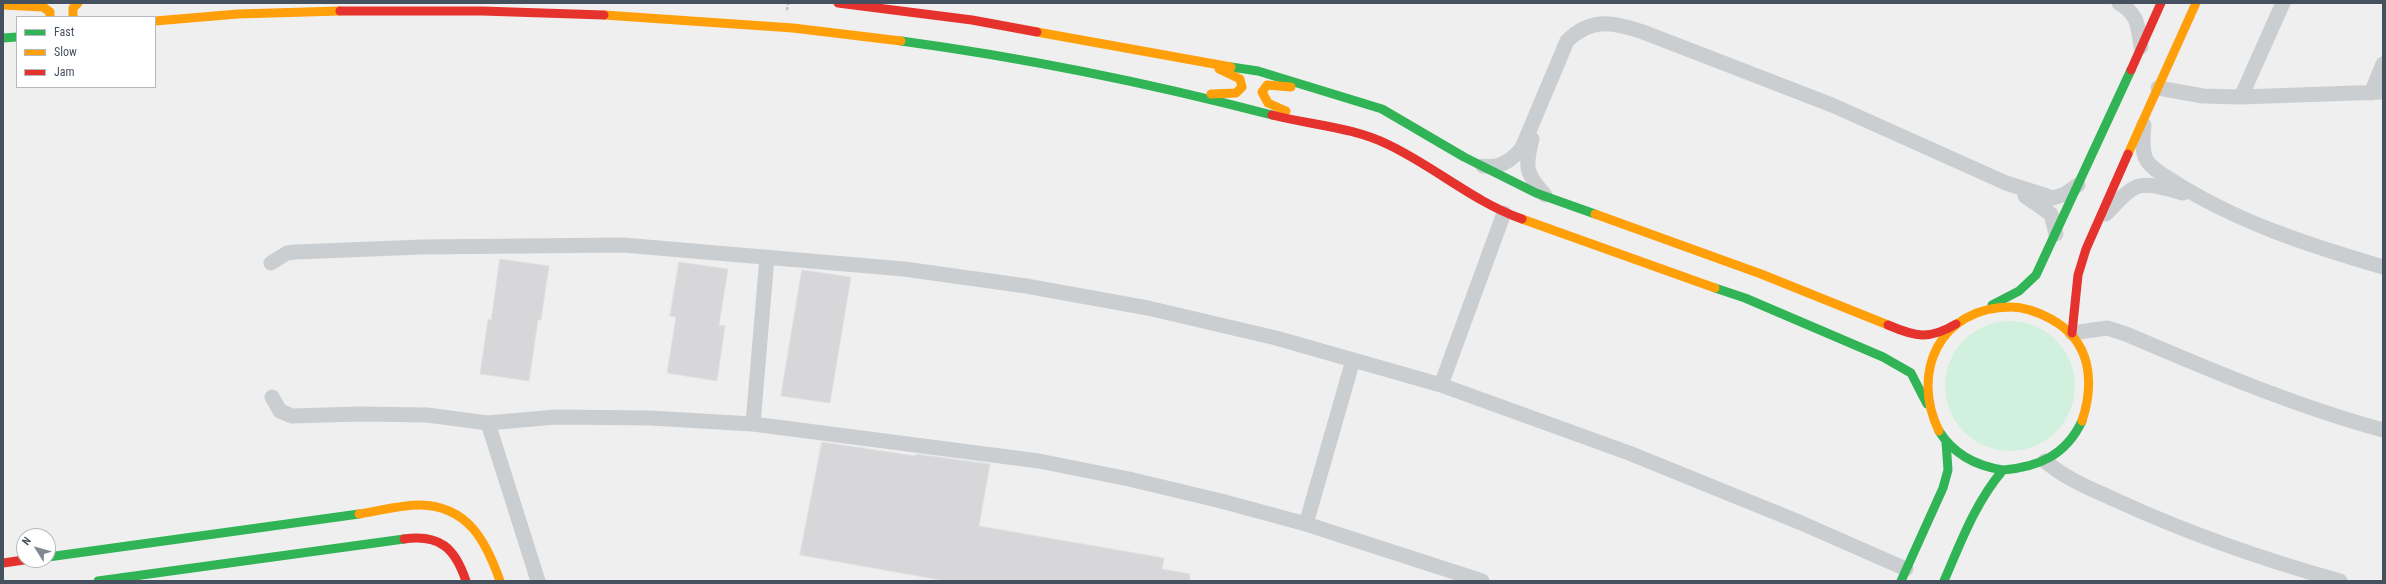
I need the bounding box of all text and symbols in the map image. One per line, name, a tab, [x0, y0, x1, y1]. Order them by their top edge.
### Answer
legend	[16, 16, 156, 88]
text: Fast	[54, 25, 74, 39]
text: Slow	[54, 45, 77, 59]
text: Jam	[54, 65, 75, 79]
north arrow	[16, 528, 56, 568]
text: N	[20, 534, 34, 548]

